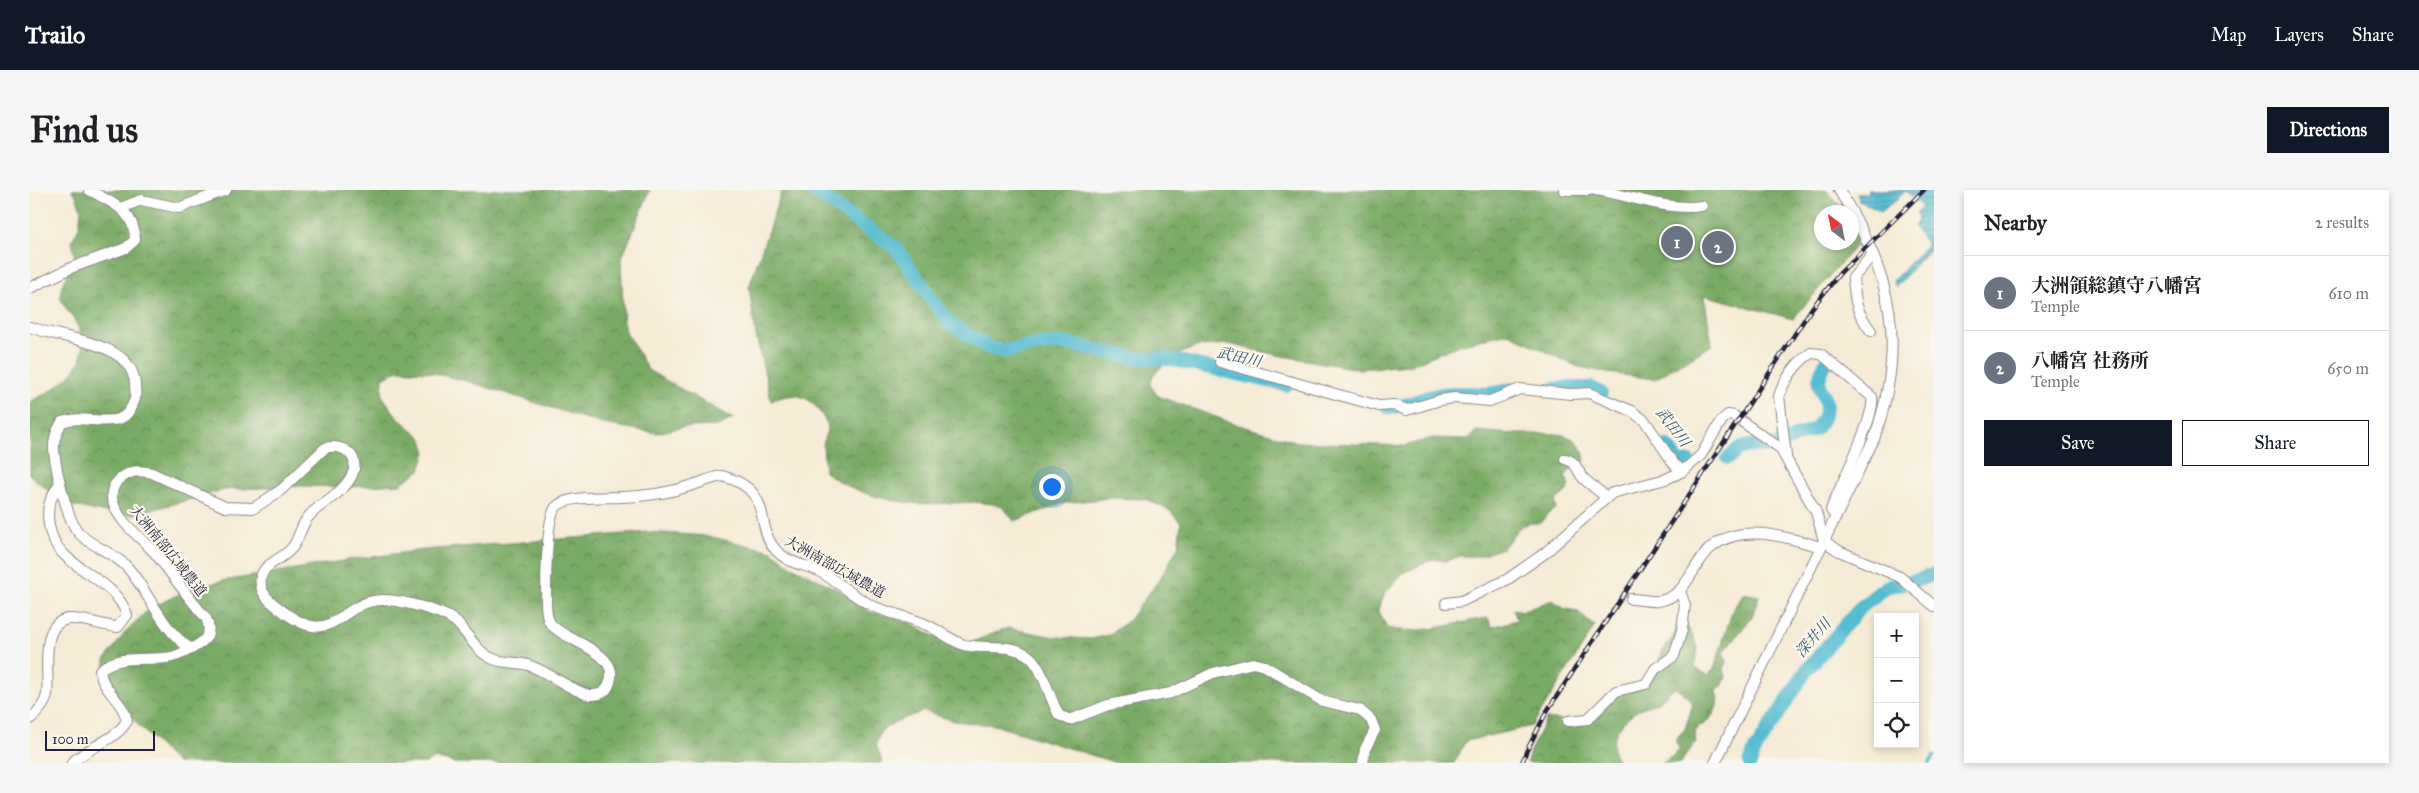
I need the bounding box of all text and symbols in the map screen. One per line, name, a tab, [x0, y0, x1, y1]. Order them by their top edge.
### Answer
text: Trailo	[25, 20, 85, 50]
text: Map	[2211, 24, 2246, 46]
text: Layers	[2274, 24, 2324, 46]
text: Share	[2352, 24, 2394, 46]
button: Directions	[2267, 107, 2389, 153]
text: Find us	[30, 109, 138, 152]
north arrow	[1814, 205, 1859, 250]
text: Nearby	[1984, 210, 2047, 236]
text: 2 results	[2315, 213, 2369, 232]
pin: 1	[1661, 223, 1693, 261]
pin: 2	[1702, 228, 1734, 266]
text: 大洲領総鎮守八幡宮	[2031, 274, 2202, 297]
text: 1	[1997, 284, 2003, 303]
text: 610 m	[2328, 284, 2369, 303]
text: Temple	[2031, 297, 2080, 316]
water label: 武田川	[1215, 343, 1265, 371]
text: 八幡宮 社務所	[2031, 349, 2149, 372]
text: 2	[1996, 359, 2004, 378]
text: 650 m	[2327, 359, 2369, 378]
text: Temple	[2031, 372, 2080, 391]
water label: 武田川	[1652, 404, 1695, 452]
button: Save	[1984, 420, 2172, 466]
button: Share	[2182, 420, 2369, 466]
your location	[1039, 474, 1065, 500]
street label: 大洲南部広域農道	[126, 502, 210, 600]
street label: 大洲南部広域農道	[782, 532, 888, 602]
map controls	[1874, 613, 1919, 748]
button: +	[1874, 613, 1919, 658]
water label: 深井川	[1791, 614, 1836, 661]
button: −	[1874, 658, 1919, 703]
button: locate	[1874, 703, 1919, 748]
scale bar	[45, 728, 155, 751]
text: 100 m	[52, 731, 89, 748]

